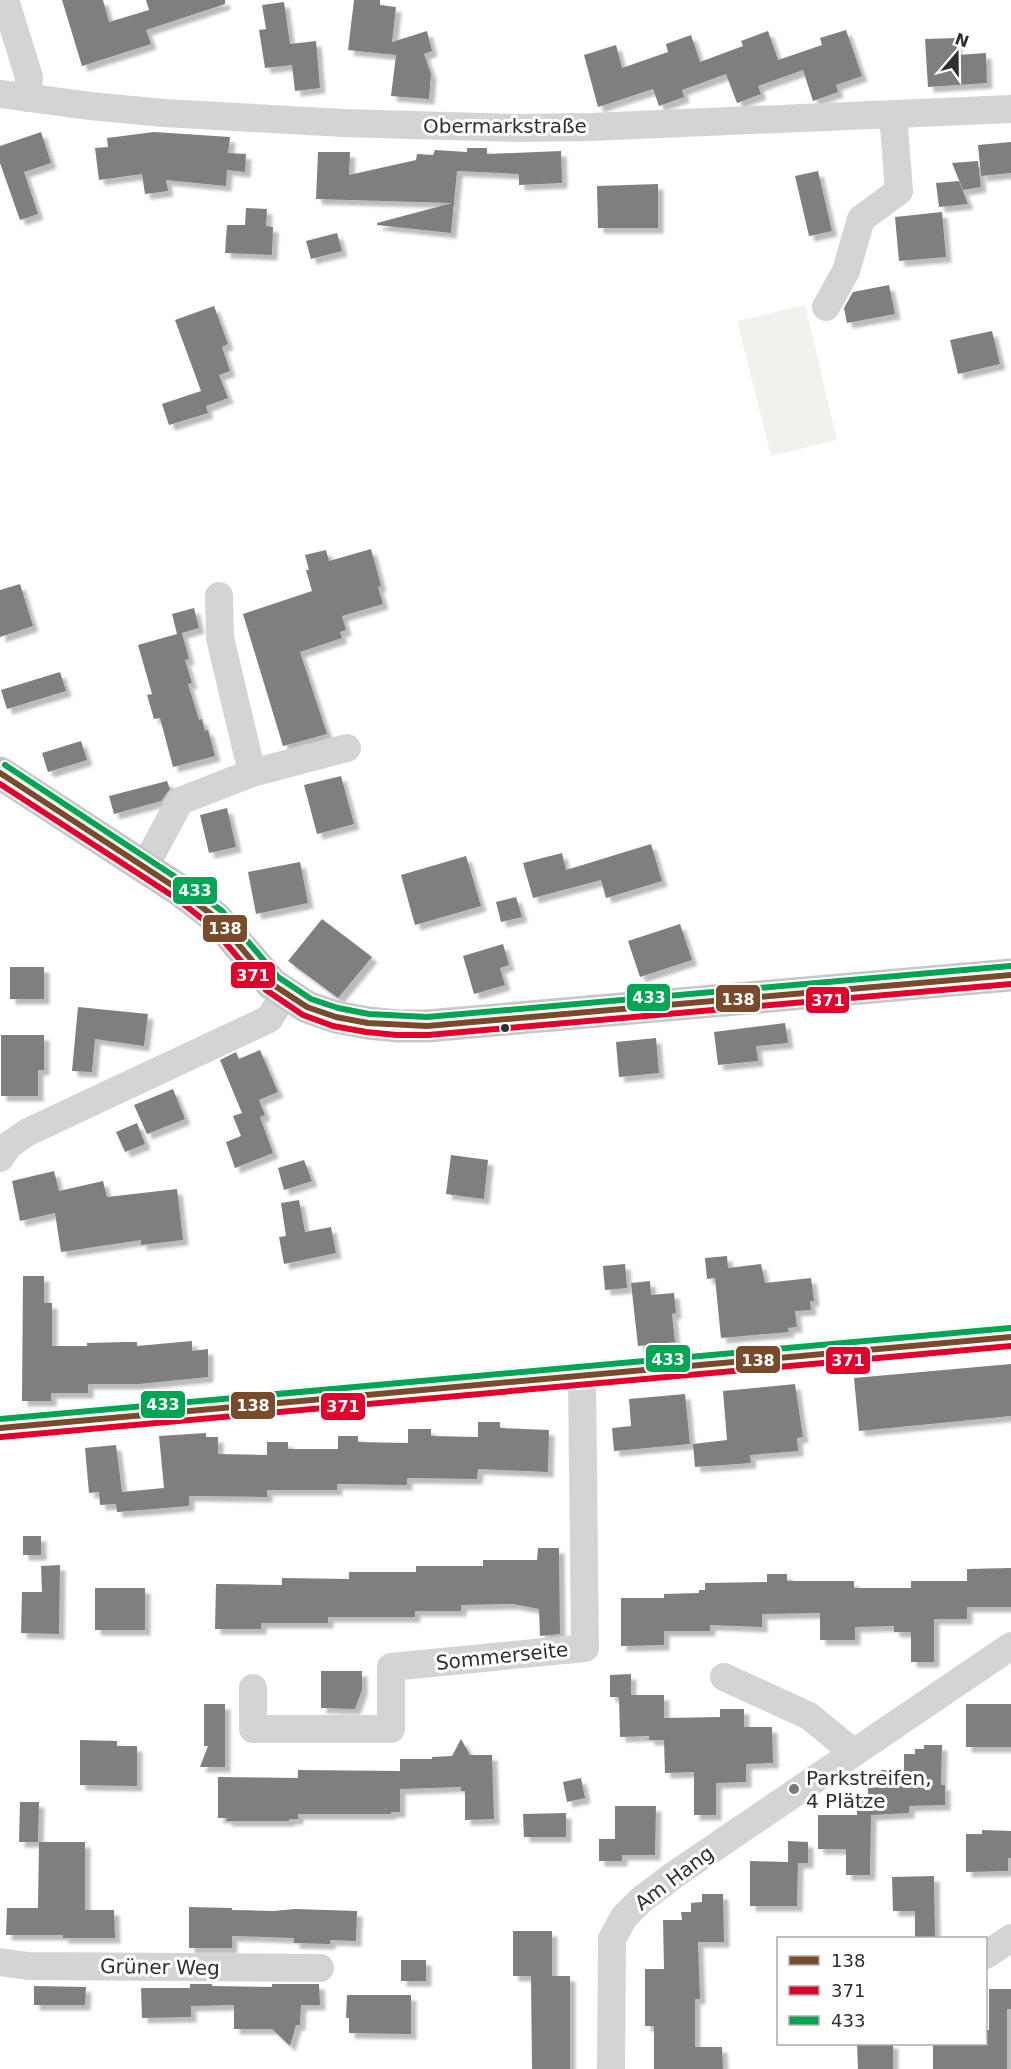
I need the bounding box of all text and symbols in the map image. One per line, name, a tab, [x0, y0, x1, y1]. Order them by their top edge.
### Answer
north arrow	[927, 24, 987, 84]
text: N	[952, 29, 972, 52]
street label: Obermarkstraße	[423, 114, 587, 138]
line badge: 433	[172, 876, 218, 905]
text: 433	[178, 881, 212, 900]
line badge: 138	[202, 914, 248, 943]
text: 138	[208, 919, 242, 938]
line badge: 371	[230, 961, 276, 989]
text: 371	[236, 966, 270, 985]
line badge: 433	[626, 983, 671, 1012]
line badge: 138	[715, 984, 761, 1013]
line badge: 371	[805, 986, 850, 1014]
text: 433	[632, 988, 666, 1007]
text: 138	[721, 990, 755, 1009]
text: 371	[811, 991, 845, 1010]
unlabelled marker	[499, 1022, 511, 1034]
line badge: 433	[645, 1344, 691, 1373]
line badge: 138	[735, 1345, 781, 1374]
line badge: 371	[825, 1346, 871, 1375]
text: 433	[651, 1350, 685, 1369]
text: 138	[741, 1351, 775, 1370]
text: 371	[831, 1351, 865, 1370]
line badge: 433	[140, 1390, 186, 1419]
line badge: 138	[230, 1391, 276, 1420]
line badge: 371	[320, 1392, 366, 1421]
text: 433	[146, 1395, 180, 1414]
text: 138	[236, 1396, 270, 1415]
text: 371	[326, 1397, 360, 1416]
street label: Sommerseite	[435, 1637, 569, 1675]
place label: Parkstreifen, 4 Plätze	[806, 1766, 932, 1813]
marker: Parkstreifen, 4 Plätze	[787, 1782, 801, 1796]
street label: Am Hang	[630, 1841, 718, 1915]
legend	[777, 1937, 987, 2045]
text: 138	[831, 1950, 865, 1971]
street label: Grüner Weg	[100, 1954, 220, 1980]
text: 371	[831, 1980, 865, 2001]
text: 433	[831, 2010, 865, 2031]

